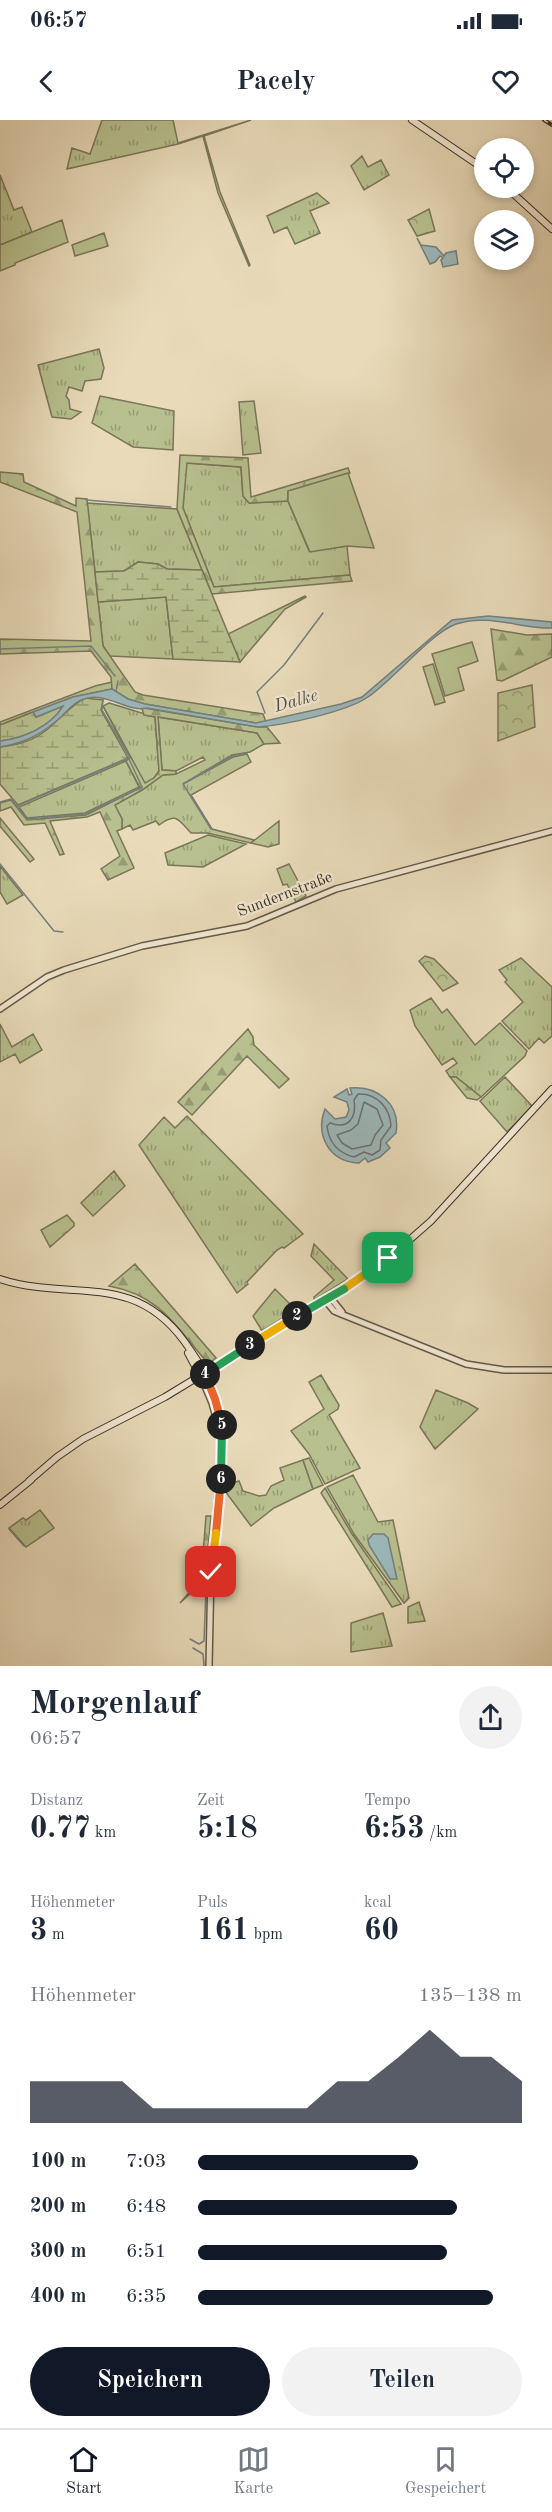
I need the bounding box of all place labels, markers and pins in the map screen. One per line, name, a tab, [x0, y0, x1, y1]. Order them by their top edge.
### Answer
pin	[362, 1232, 413, 1283]
pin: 2	[282, 1301, 312, 1331]
pin: 3	[235, 1330, 265, 1360]
pin: 4	[190, 1359, 220, 1389]
pin: 5	[207, 1410, 237, 1440]
pin: 6	[206, 1464, 236, 1494]
pin	[185, 1546, 236, 1597]

